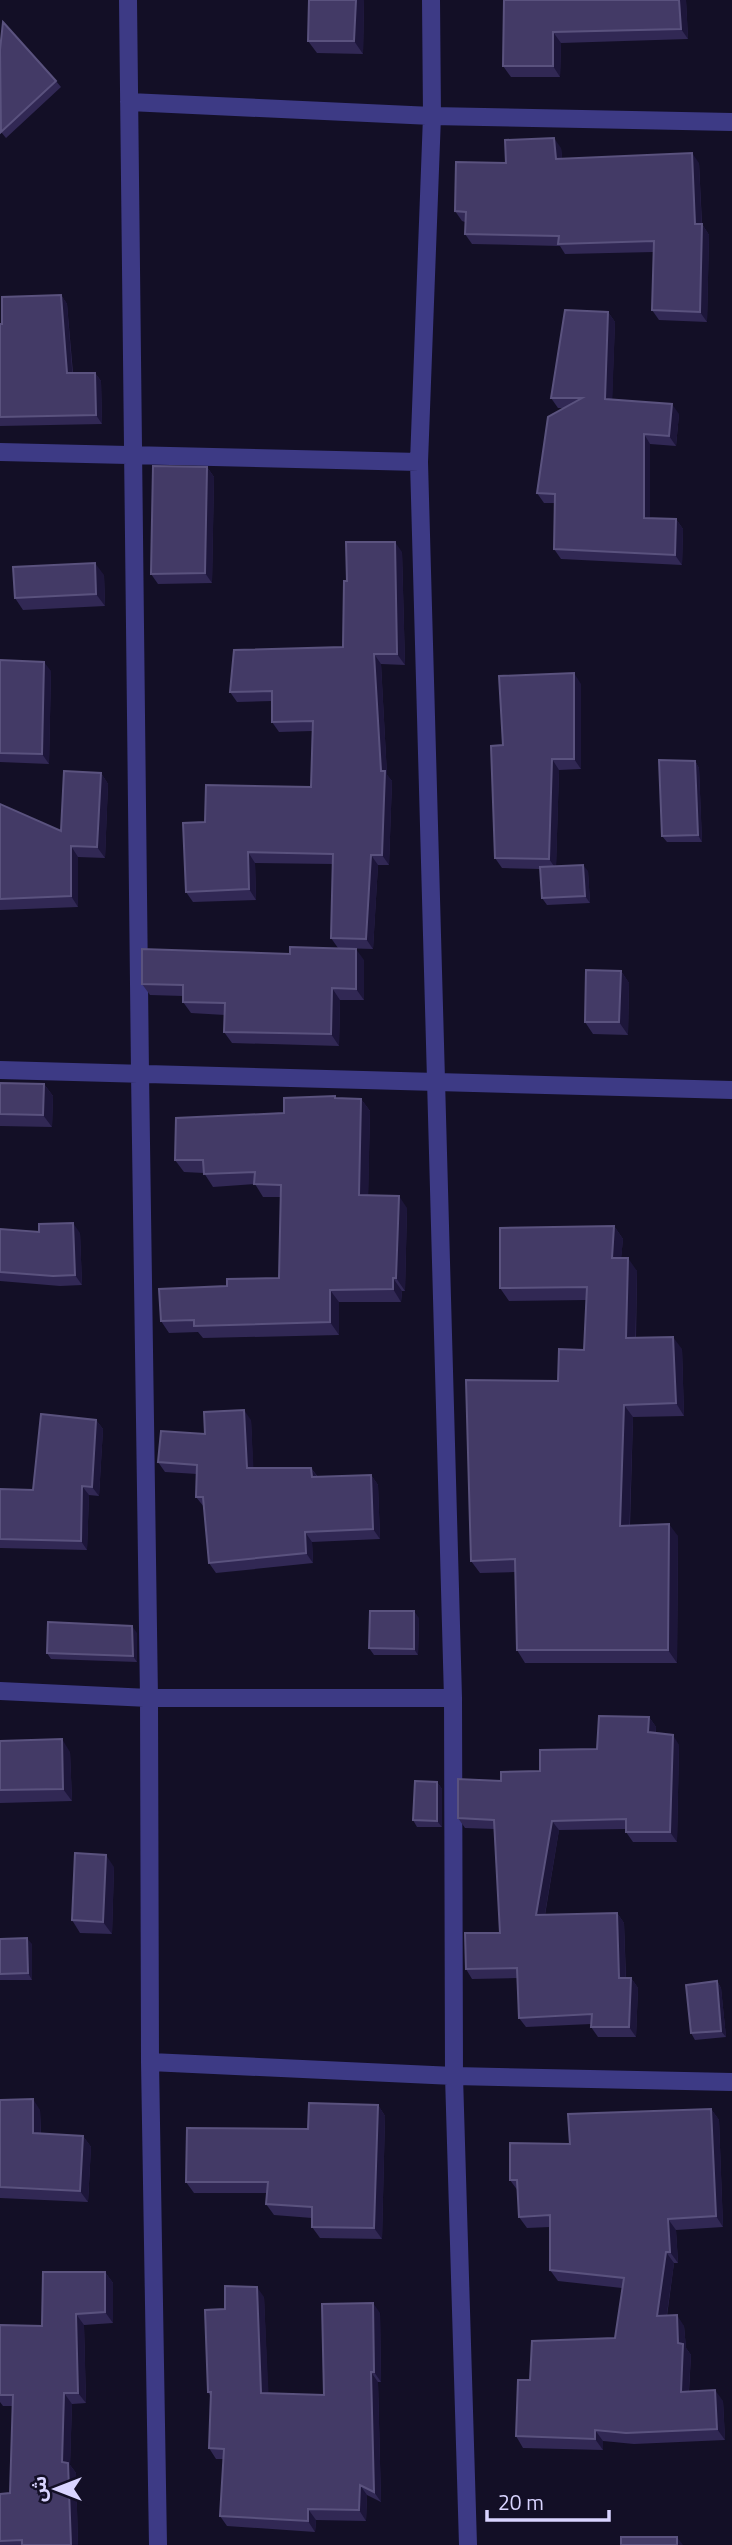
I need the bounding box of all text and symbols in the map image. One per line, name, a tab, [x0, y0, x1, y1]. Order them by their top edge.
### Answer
north arrow	[21, 2454, 91, 2524]
text: ش	[24, 2476, 53, 2502]
scale bar	[487, 2478, 610, 2522]
text: 20 m	[498, 2486, 544, 2518]

